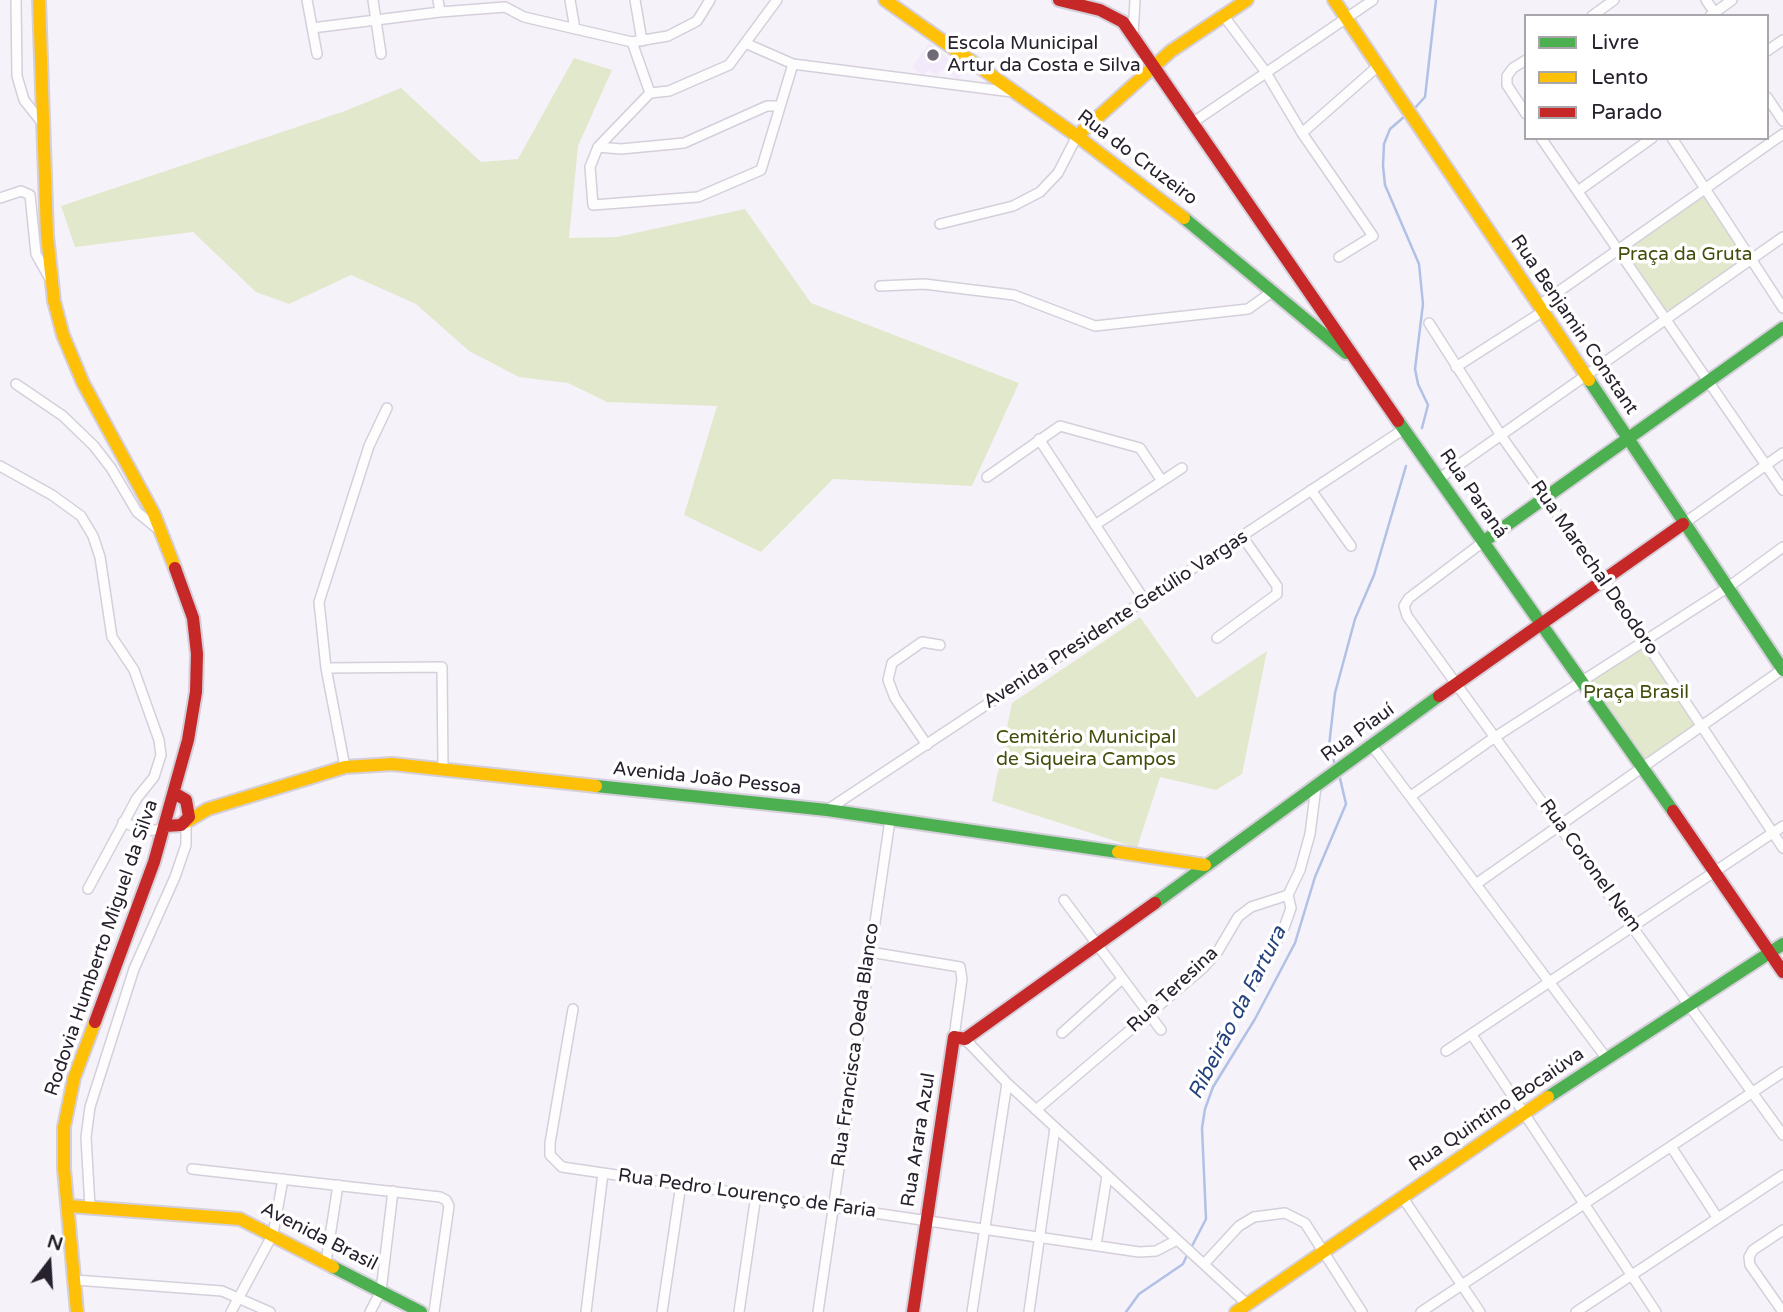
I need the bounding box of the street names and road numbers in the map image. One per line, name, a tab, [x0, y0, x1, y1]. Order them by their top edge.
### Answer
street label: Rua do Cruzeiro	[1072, 105, 1202, 211]
street label: Rua Benjamin Constant	[1505, 231, 1643, 419]
street label: Rua Paraná	[1434, 445, 1512, 543]
street label: Rua Marechal Deodoro	[1525, 476, 1663, 660]
street label: Avenida Presidente Getúlio Vargas	[979, 526, 1253, 714]
street label: Rua Piauí	[1317, 699, 1399, 767]
street label: Avenida João Pessoa	[612, 758, 802, 800]
street label: Rua Coronel Nem	[1534, 795, 1646, 937]
street label: Rodovia Humberto Miguel da Silva	[40, 797, 164, 1099]
street label: Rua Francisca Oeda Blanco	[828, 922, 884, 1168]
street label: Rua Teresina	[1123, 942, 1223, 1038]
street label: Rua Quintino Bocaiúva	[1405, 1043, 1589, 1177]
street label: Rua Arara Azul	[897, 1071, 941, 1209]
street label: Rua Pedro Lourenço de Faria	[616, 1165, 878, 1223]
street label: Avenida Brasil	[257, 1198, 381, 1276]

